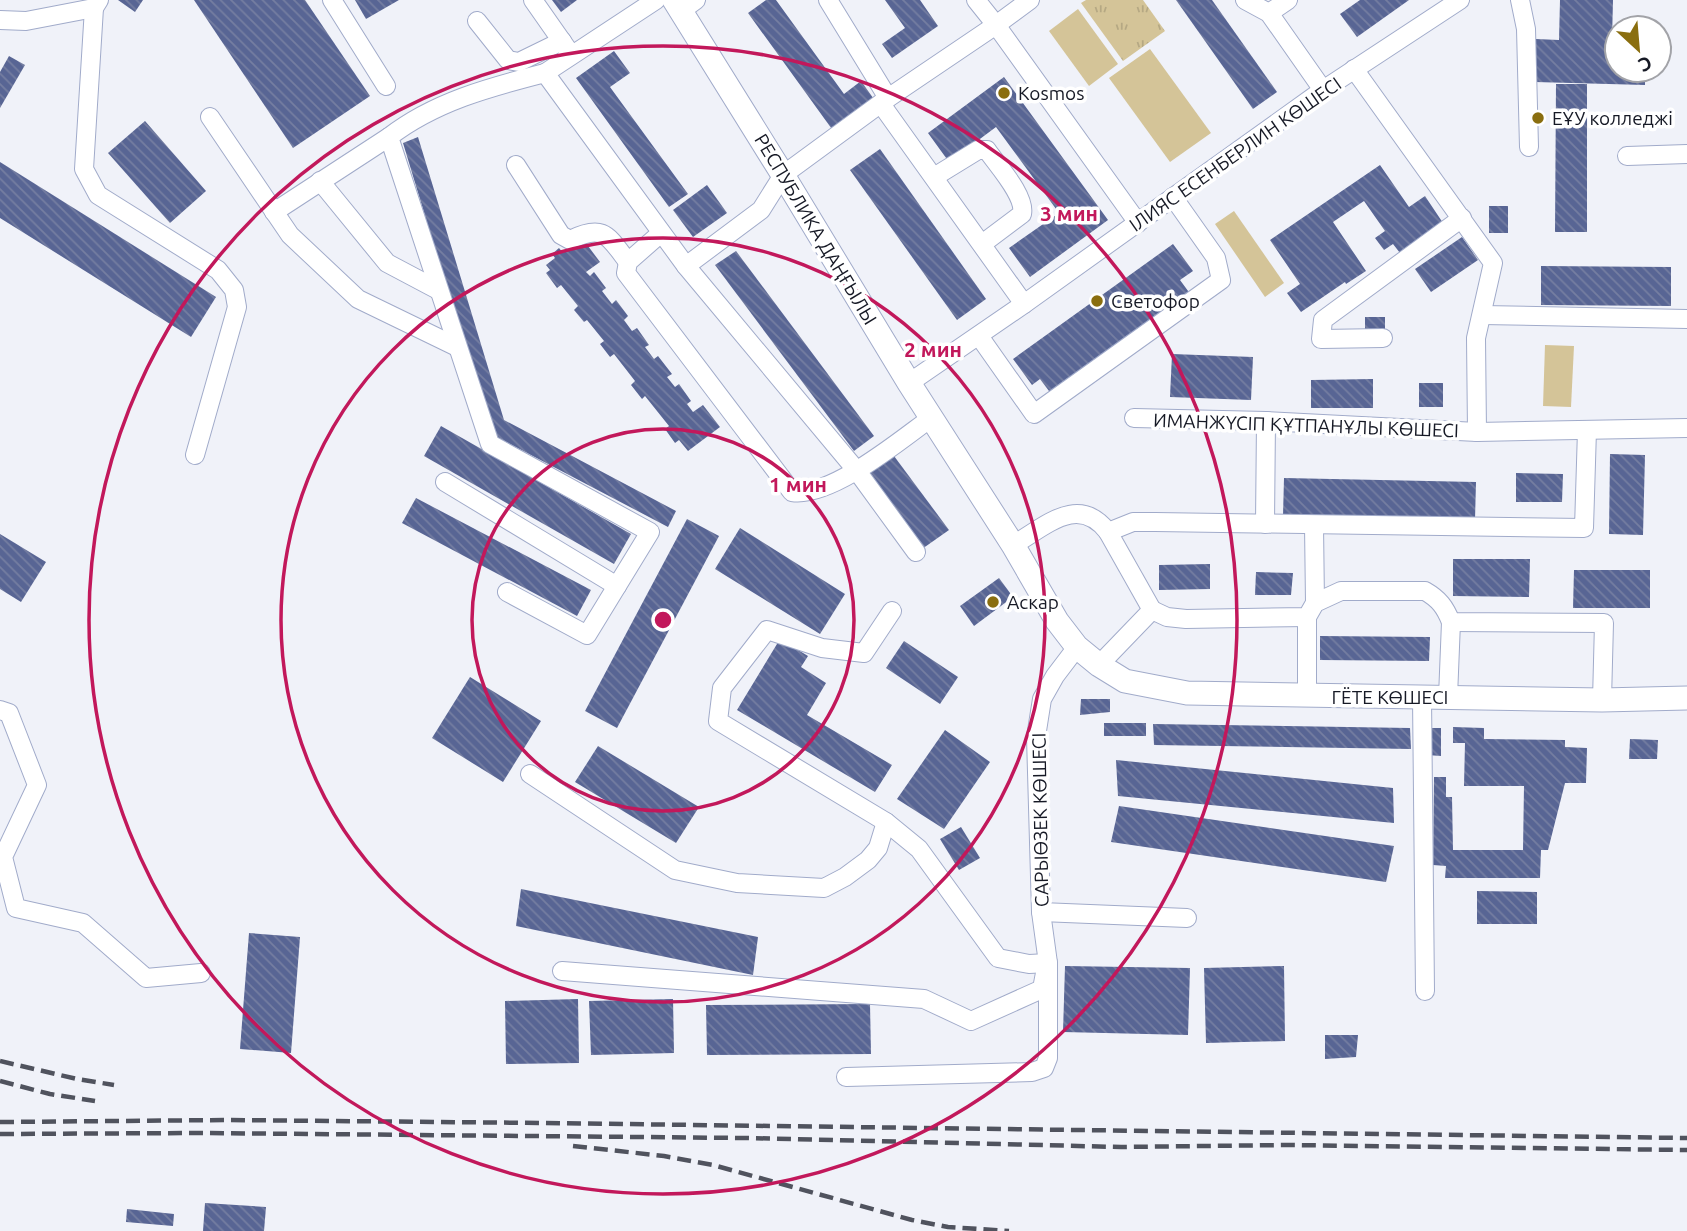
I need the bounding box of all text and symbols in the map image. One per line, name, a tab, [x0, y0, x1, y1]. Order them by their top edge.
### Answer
north arrow	[1603, 14, 1673, 84]
text: С	[1635, 52, 1656, 77]
street label: ІЛИЯС ЕСЕНБЕРЛИН КӨШЕСІ	[1125, 72, 1345, 236]
place label: Kosmos	[1018, 82, 1084, 104]
marker: Kosmos	[996, 85, 1012, 101]
place label: ЕҰУ колледжі	[1552, 107, 1673, 129]
marker: ЕҰУ колледжі	[1530, 110, 1546, 126]
street label: РЕСПУБЛИКА ДАҢҒЫЛЫ	[750, 130, 882, 328]
text: 3 мин	[1040, 201, 1098, 225]
place label: Светофор	[1111, 290, 1200, 312]
marker: Светофор	[1089, 293, 1105, 309]
text: 2 мин	[904, 337, 962, 361]
street label: ИМАНЖҮСІП ҚҰТПАНҰЛЫ КӨШЕСІ	[1153, 409, 1459, 441]
text: 1 мин	[769, 472, 827, 496]
place label: Аскар	[1007, 591, 1059, 613]
marker: Аскар	[985, 594, 1001, 610]
centre of rings	[651, 608, 675, 632]
street label: ГЁТЕ КӨШЕСІ	[1332, 686, 1448, 708]
street label: САРЫӨЗЕК КӨШЕСІ	[1027, 733, 1053, 907]

